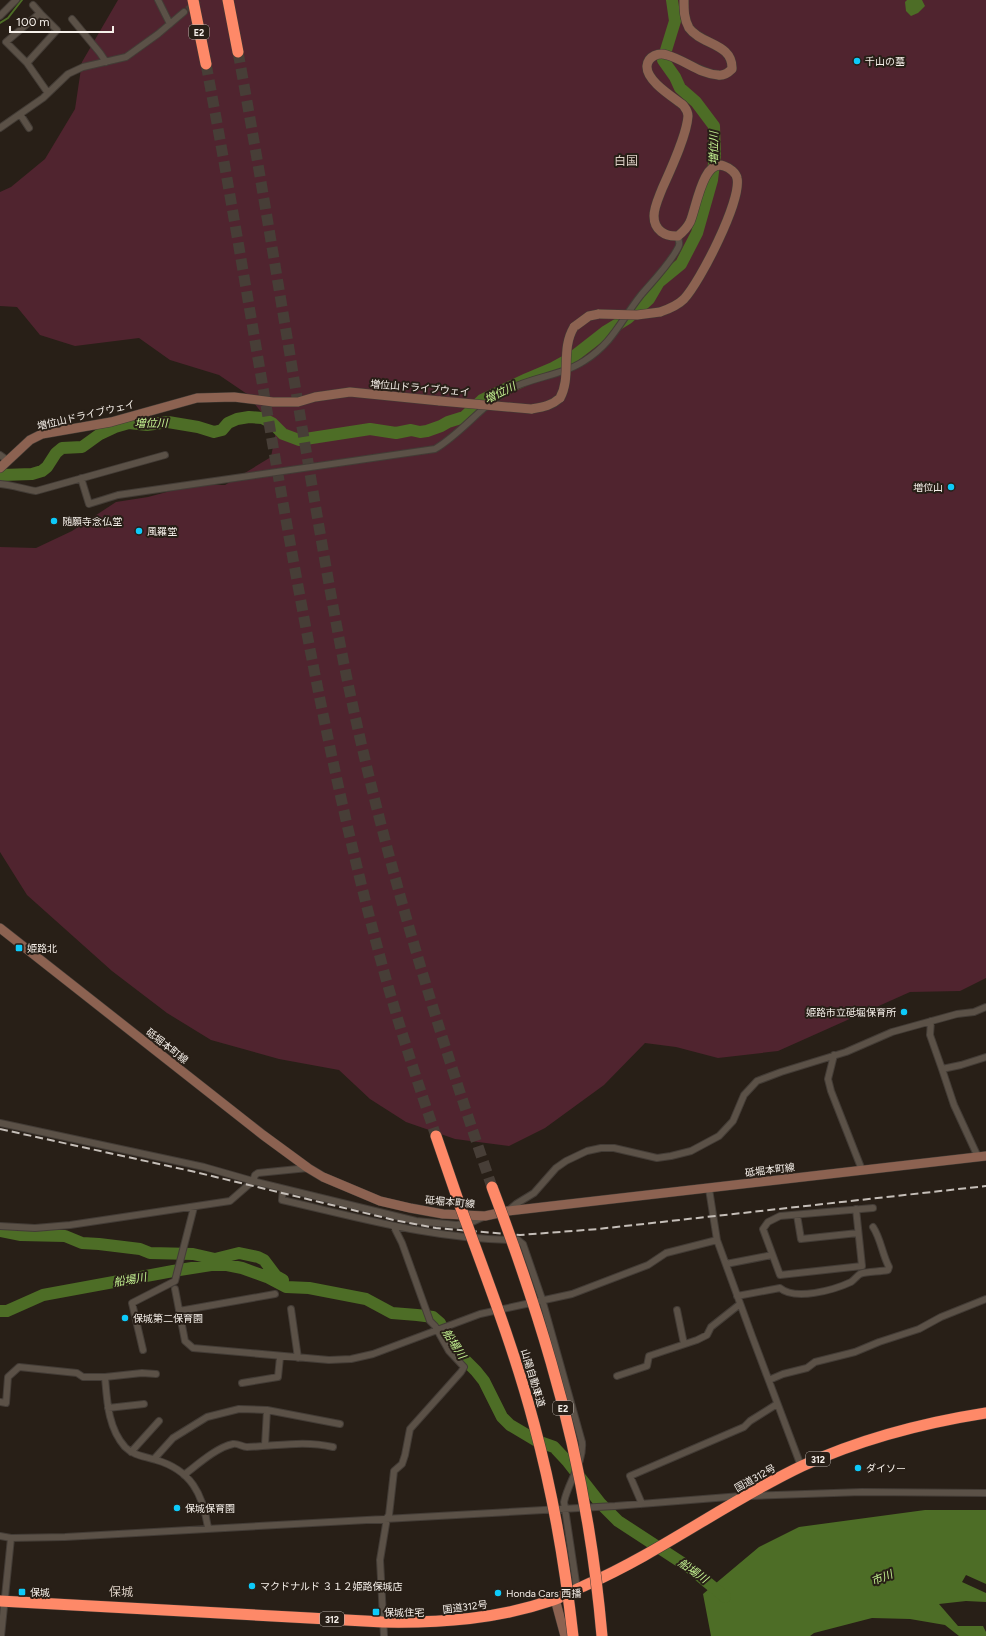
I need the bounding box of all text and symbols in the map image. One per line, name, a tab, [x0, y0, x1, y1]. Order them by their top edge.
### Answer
scale bar	[10, 8, 113, 34]
text: 100 m	[16, 15, 50, 29]
road number: E2	[189, 25, 209, 39]
place label: 千山の墓	[865, 55, 905, 68]
marker: 千山の墓	[852, 56, 862, 66]
water label: 増位川	[707, 130, 721, 165]
district label: 白国	[614, 154, 638, 168]
street label: 増位山ドライブウェイ	[370, 377, 470, 399]
water label: 増位川	[482, 379, 519, 406]
street label: 増位山ドライブウェイ	[36, 397, 136, 433]
water label: 増位川	[135, 417, 168, 430]
place label: 増位山	[913, 481, 943, 494]
marker: 増位山	[946, 482, 956, 492]
place label: 随願寺念仏堂	[62, 515, 122, 528]
marker: 随願寺念仏堂	[49, 516, 59, 526]
place label: 風羅堂	[147, 525, 177, 538]
marker: 風羅堂	[134, 526, 144, 536]
place label: 姫路北	[27, 942, 57, 955]
marker: 姫路北	[14, 943, 24, 953]
place label: 姫路市立砥堀保育所	[806, 1006, 896, 1019]
marker: 姫路市立砥堀保育所	[899, 1007, 909, 1017]
street label: 砥堀本町線	[143, 1025, 191, 1067]
street label: 砥堀本町線	[744, 1161, 796, 1179]
street label: 砥堀本町線	[425, 1193, 475, 1211]
water label: 船場川	[113, 1271, 148, 1289]
place label: 保城第二保育園	[133, 1312, 203, 1325]
marker: 保城第二保育園	[120, 1313, 130, 1323]
water label: 船場川	[440, 1327, 469, 1362]
street label: 山陽自動車道	[518, 1347, 548, 1409]
road number: E2	[553, 1401, 573, 1415]
road number: 312	[806, 1452, 830, 1466]
street label: 国道312号	[732, 1461, 778, 1495]
place label: ダイソー	[866, 1462, 906, 1475]
marker: ダイソー	[853, 1463, 863, 1473]
place label: 保城保育園	[185, 1502, 235, 1515]
marker: 保城保育園	[172, 1503, 182, 1513]
water label: 船場川	[676, 1556, 711, 1586]
water label: 市川	[869, 1567, 896, 1588]
place label: マクドナルド ３１２姫路保城店	[260, 1580, 402, 1593]
marker: マクドナルド ３１２姫路保城店	[247, 1581, 257, 1591]
district label: 保城	[109, 1585, 133, 1599]
place label: 保城	[30, 1586, 50, 1599]
marker: 保城	[17, 1587, 27, 1597]
place label: Honda Cars 西播	[506, 1587, 581, 1600]
marker: Honda Cars 西播	[493, 1588, 503, 1598]
street label: 国道312号	[442, 1598, 488, 1616]
place label: 保城住宅	[384, 1606, 424, 1619]
marker: 保城住宅	[371, 1607, 381, 1617]
road number: 312	[320, 1612, 344, 1626]

